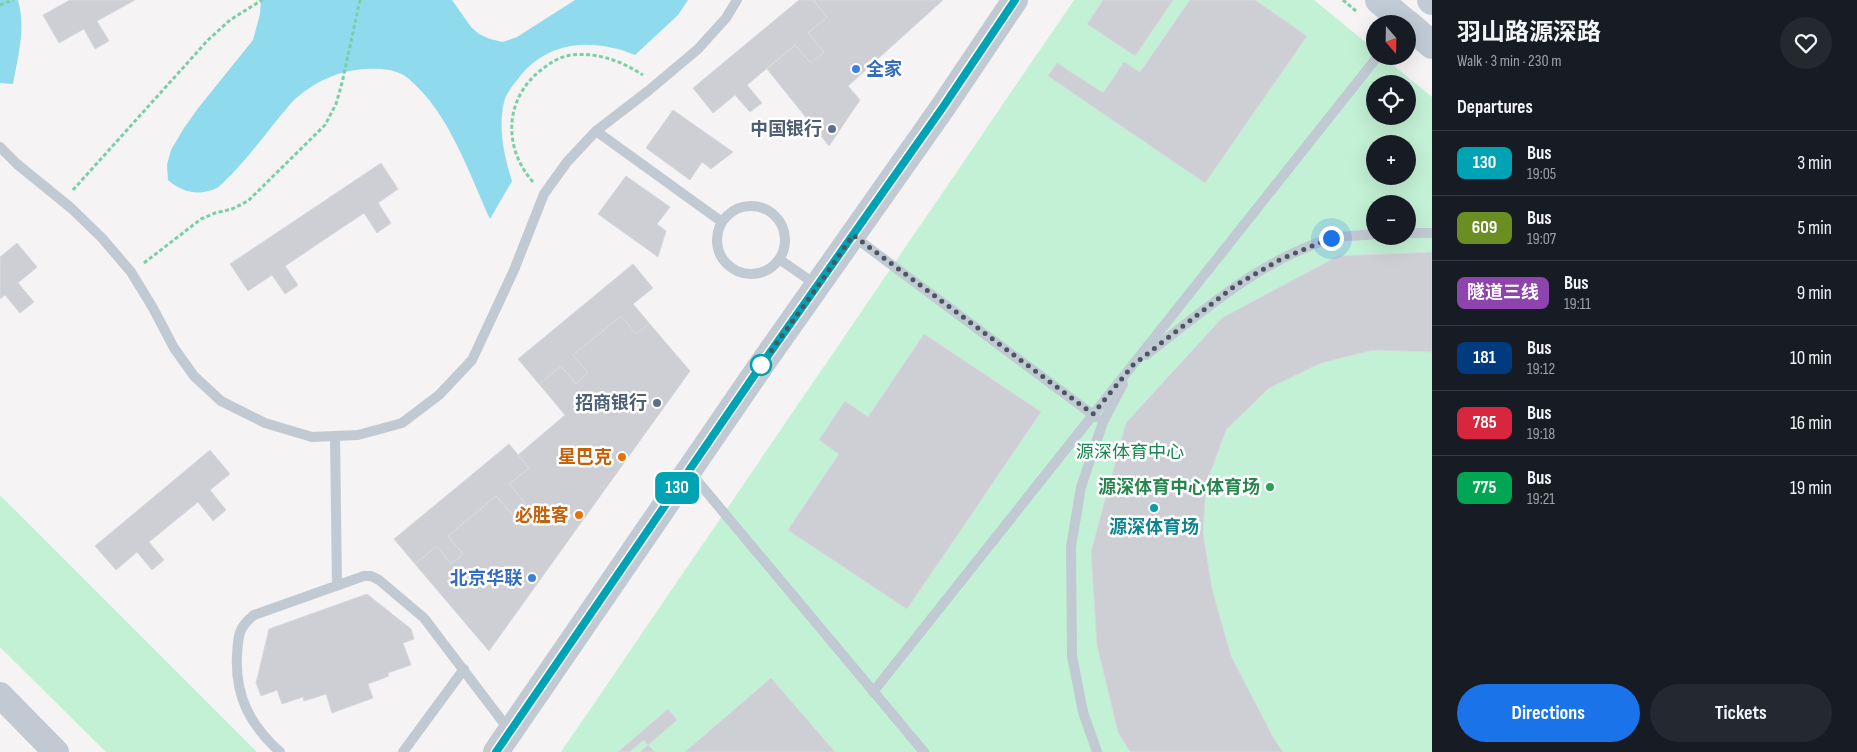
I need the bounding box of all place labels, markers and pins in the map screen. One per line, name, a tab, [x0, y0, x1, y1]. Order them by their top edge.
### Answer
place label: 全家	[866, 59, 902, 80]
marker: 全家	[850, 63, 862, 75]
place label: 中国银行	[750, 118, 822, 140]
marker: 中国银行	[826, 123, 838, 135]
unlabelled marker	[750, 354, 772, 376]
place label: 招商银行	[575, 392, 647, 414]
marker: 招商银行	[651, 397, 663, 409]
place label: 星巴克	[558, 447, 612, 468]
marker: 星巴克	[616, 451, 628, 463]
place label: 源深体育中心体育场	[1098, 477, 1260, 498]
marker: 源深体育中心体育场	[1264, 481, 1276, 493]
marker: 源深体育场	[1148, 502, 1160, 514]
place label: 必胜客	[515, 505, 569, 526]
marker: 必胜客	[573, 509, 585, 521]
place label: 源深体育场	[1109, 517, 1199, 538]
place label: 北京华联	[450, 568, 523, 589]
marker: 北京华联	[526, 572, 538, 584]

